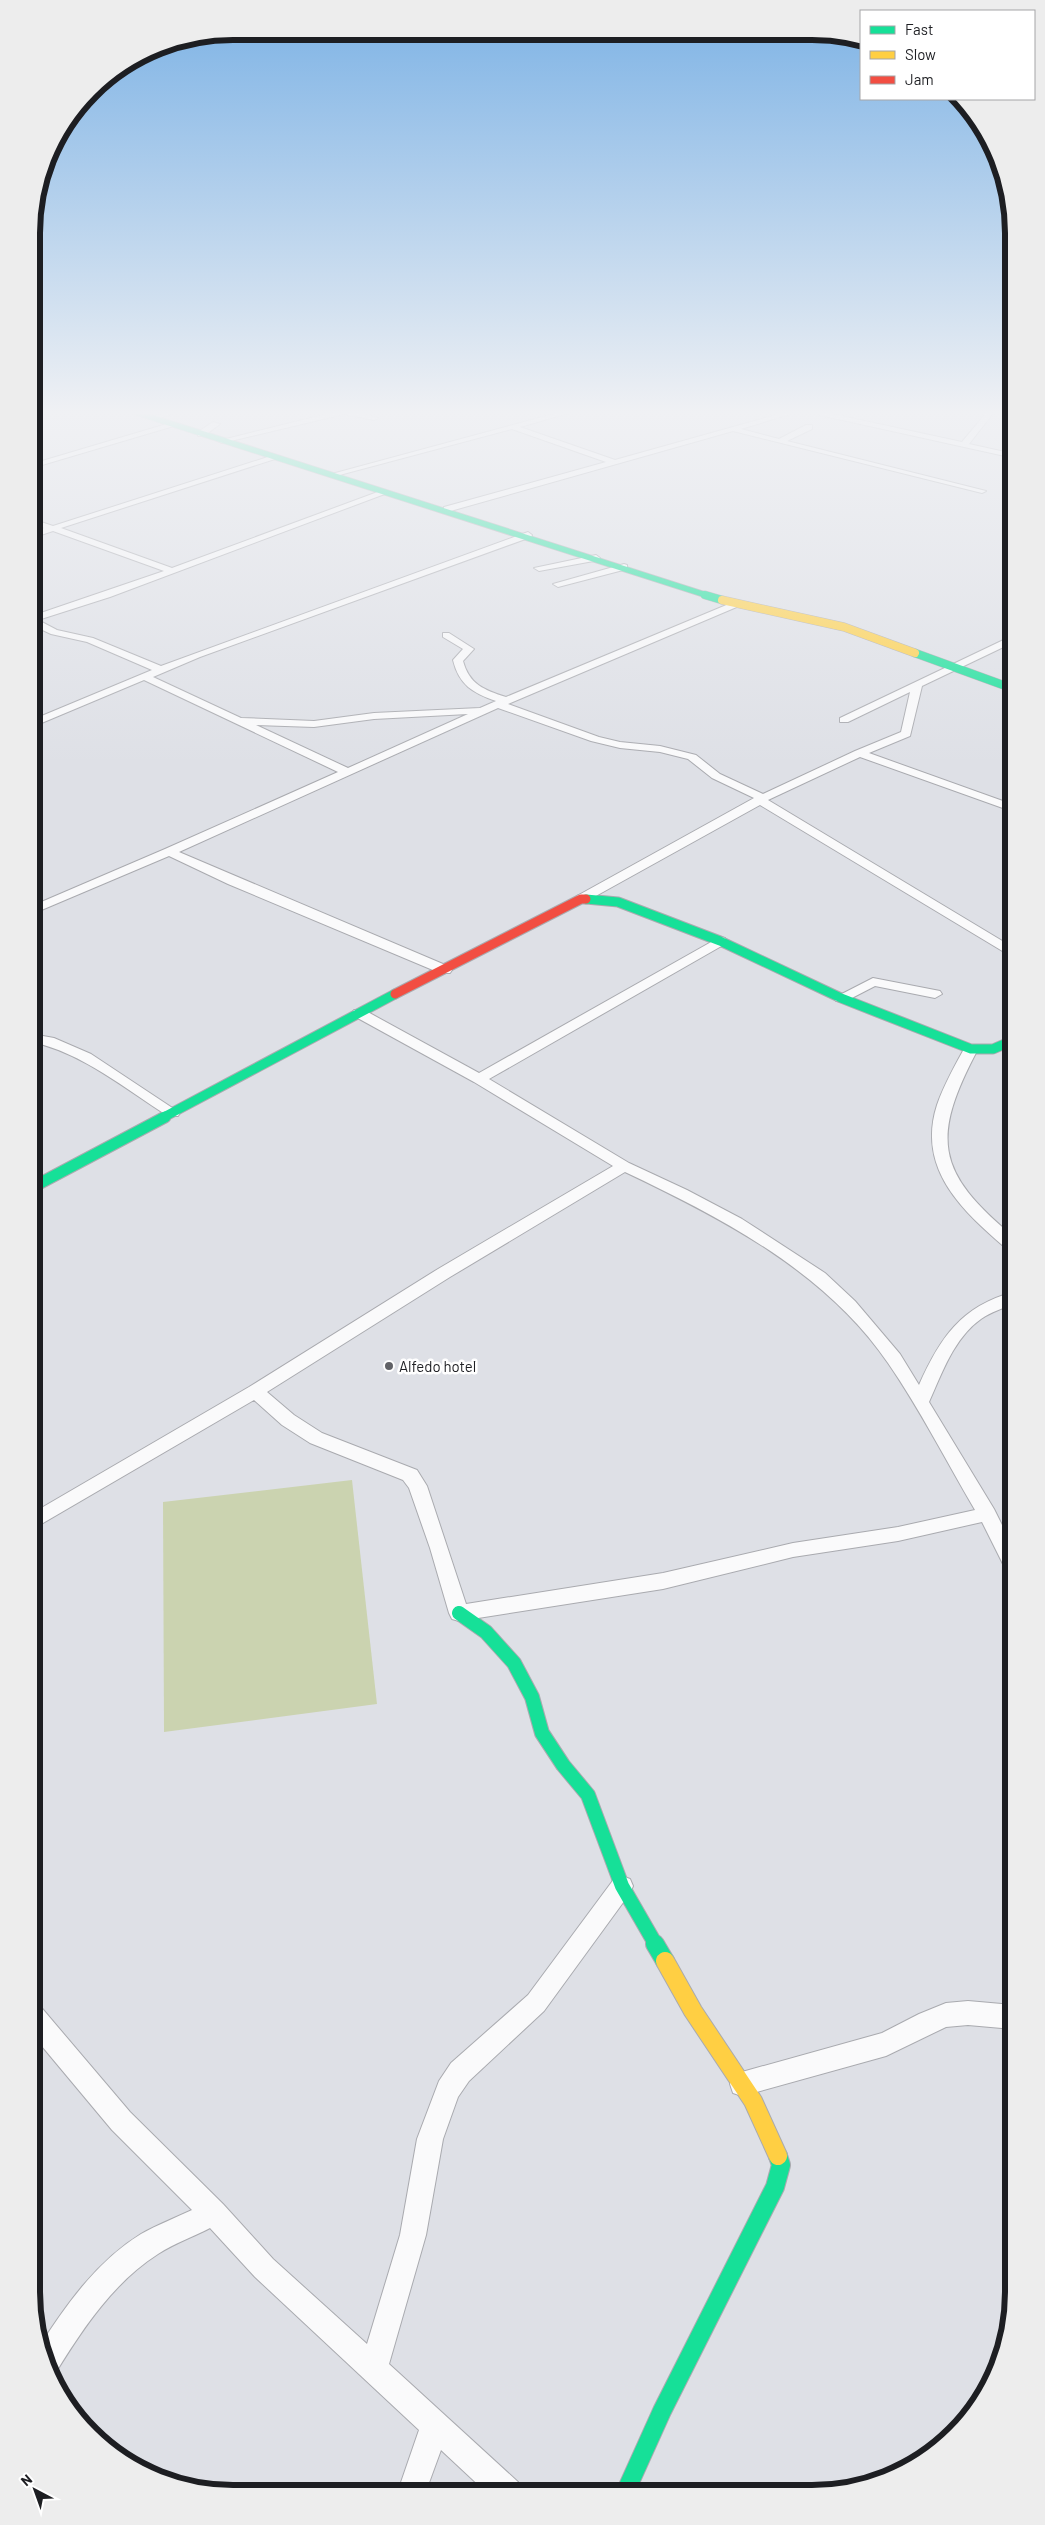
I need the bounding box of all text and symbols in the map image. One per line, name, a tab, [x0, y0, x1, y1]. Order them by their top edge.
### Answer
legend	[860, 10, 1035, 100]
text: Fast	[905, 20, 933, 38]
text: Slow	[905, 45, 936, 63]
text: Jam	[905, 70, 934, 88]
place label: Alfedo hotel	[399, 1357, 476, 1375]
marker: Alfedo hotel	[383, 1360, 395, 1372]
north arrow	[10, 2465, 60, 2515]
text: N	[17, 2470, 35, 2489]

